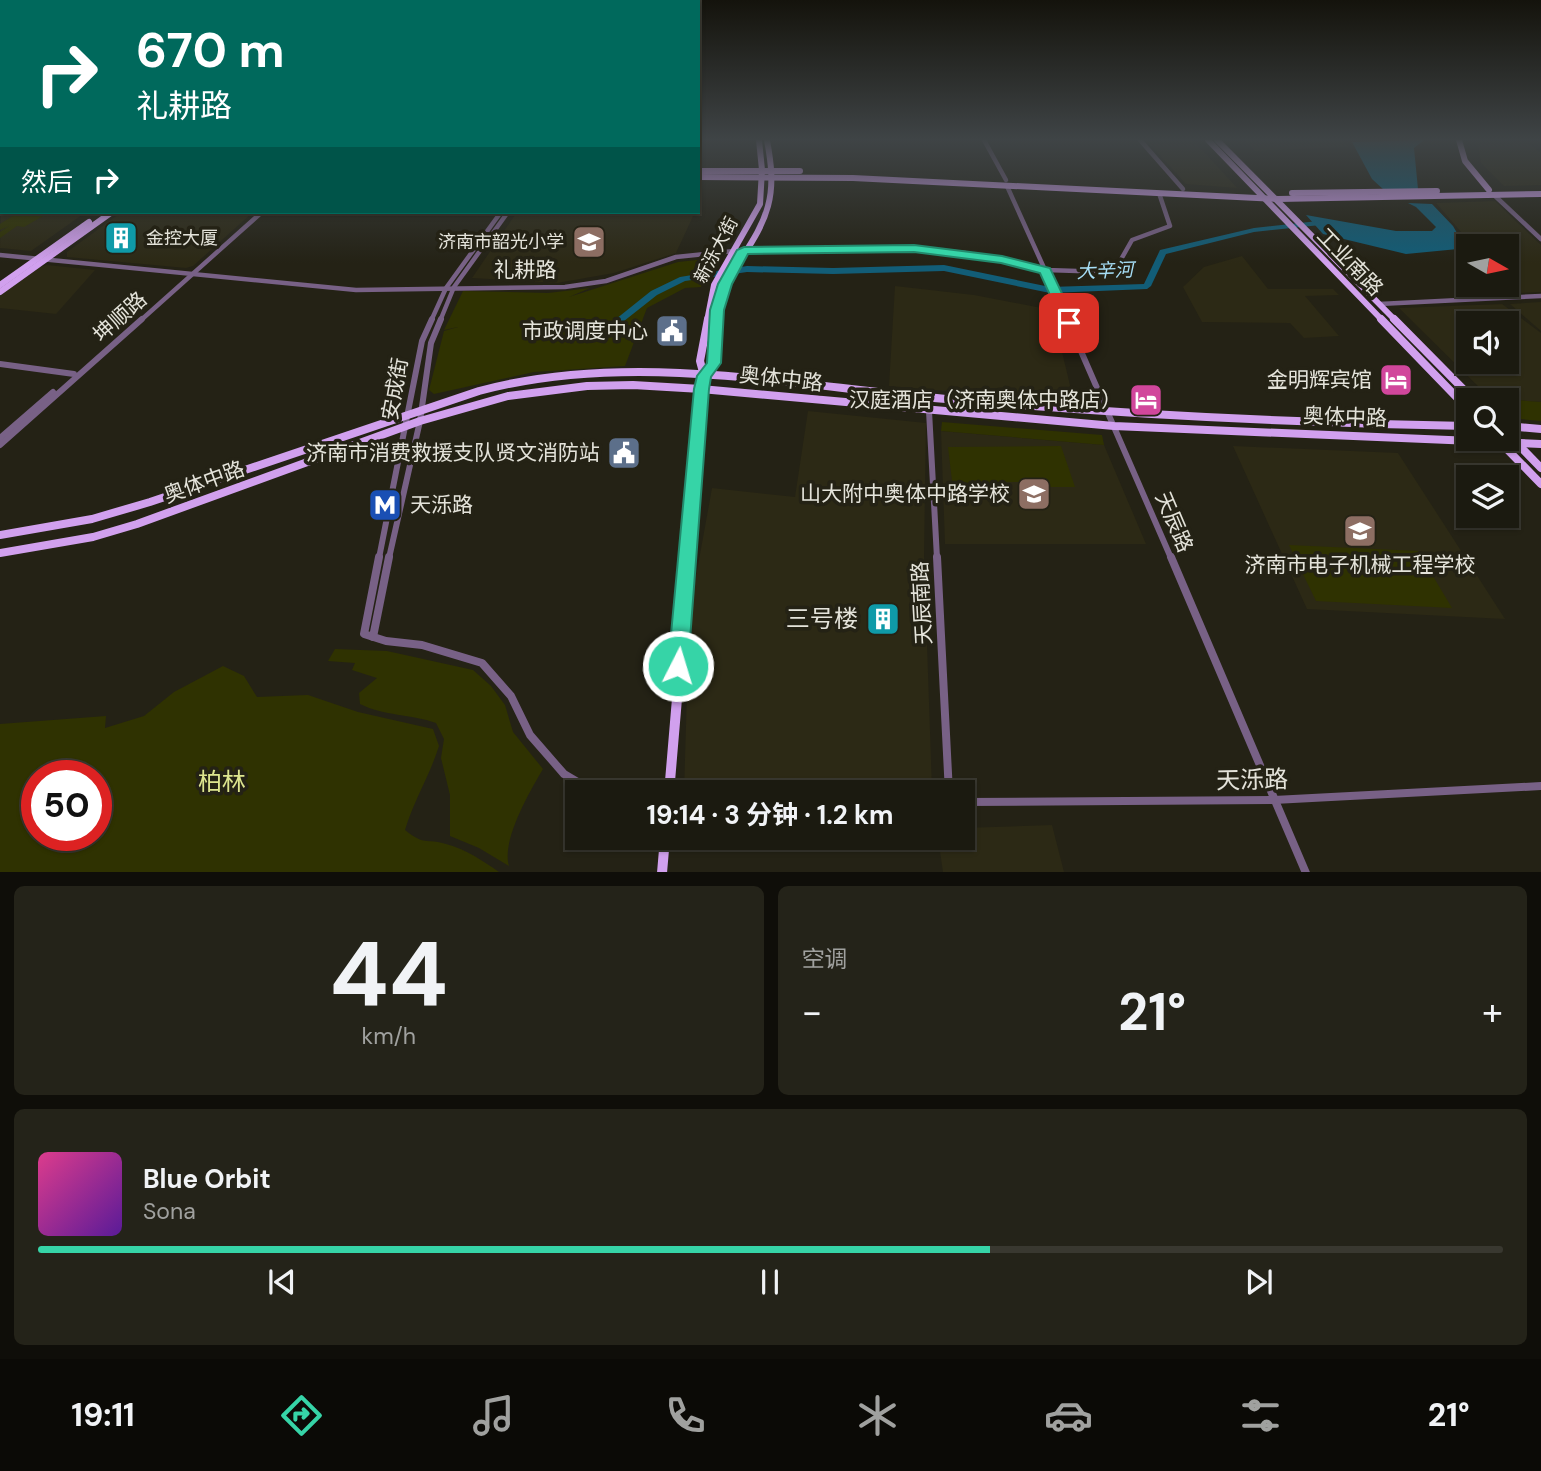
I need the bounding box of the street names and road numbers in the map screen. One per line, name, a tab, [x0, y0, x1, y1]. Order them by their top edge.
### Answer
street label: 新泺大街	[689, 213, 743, 287]
street label: 工业南路	[1311, 222, 1389, 302]
street label: 礼耕路	[494, 256, 557, 284]
street label: 坤顺路	[87, 286, 153, 348]
street label: 安成街	[376, 356, 414, 422]
street label: 奥体中路	[738, 361, 824, 397]
street label: 奥体中路	[1303, 402, 1387, 432]
street label: 奥体中路	[160, 454, 248, 510]
street label: 天辰路	[1149, 488, 1199, 556]
street label: 天辰南路	[906, 560, 938, 646]
street label: 天泺路	[1216, 763, 1288, 796]

